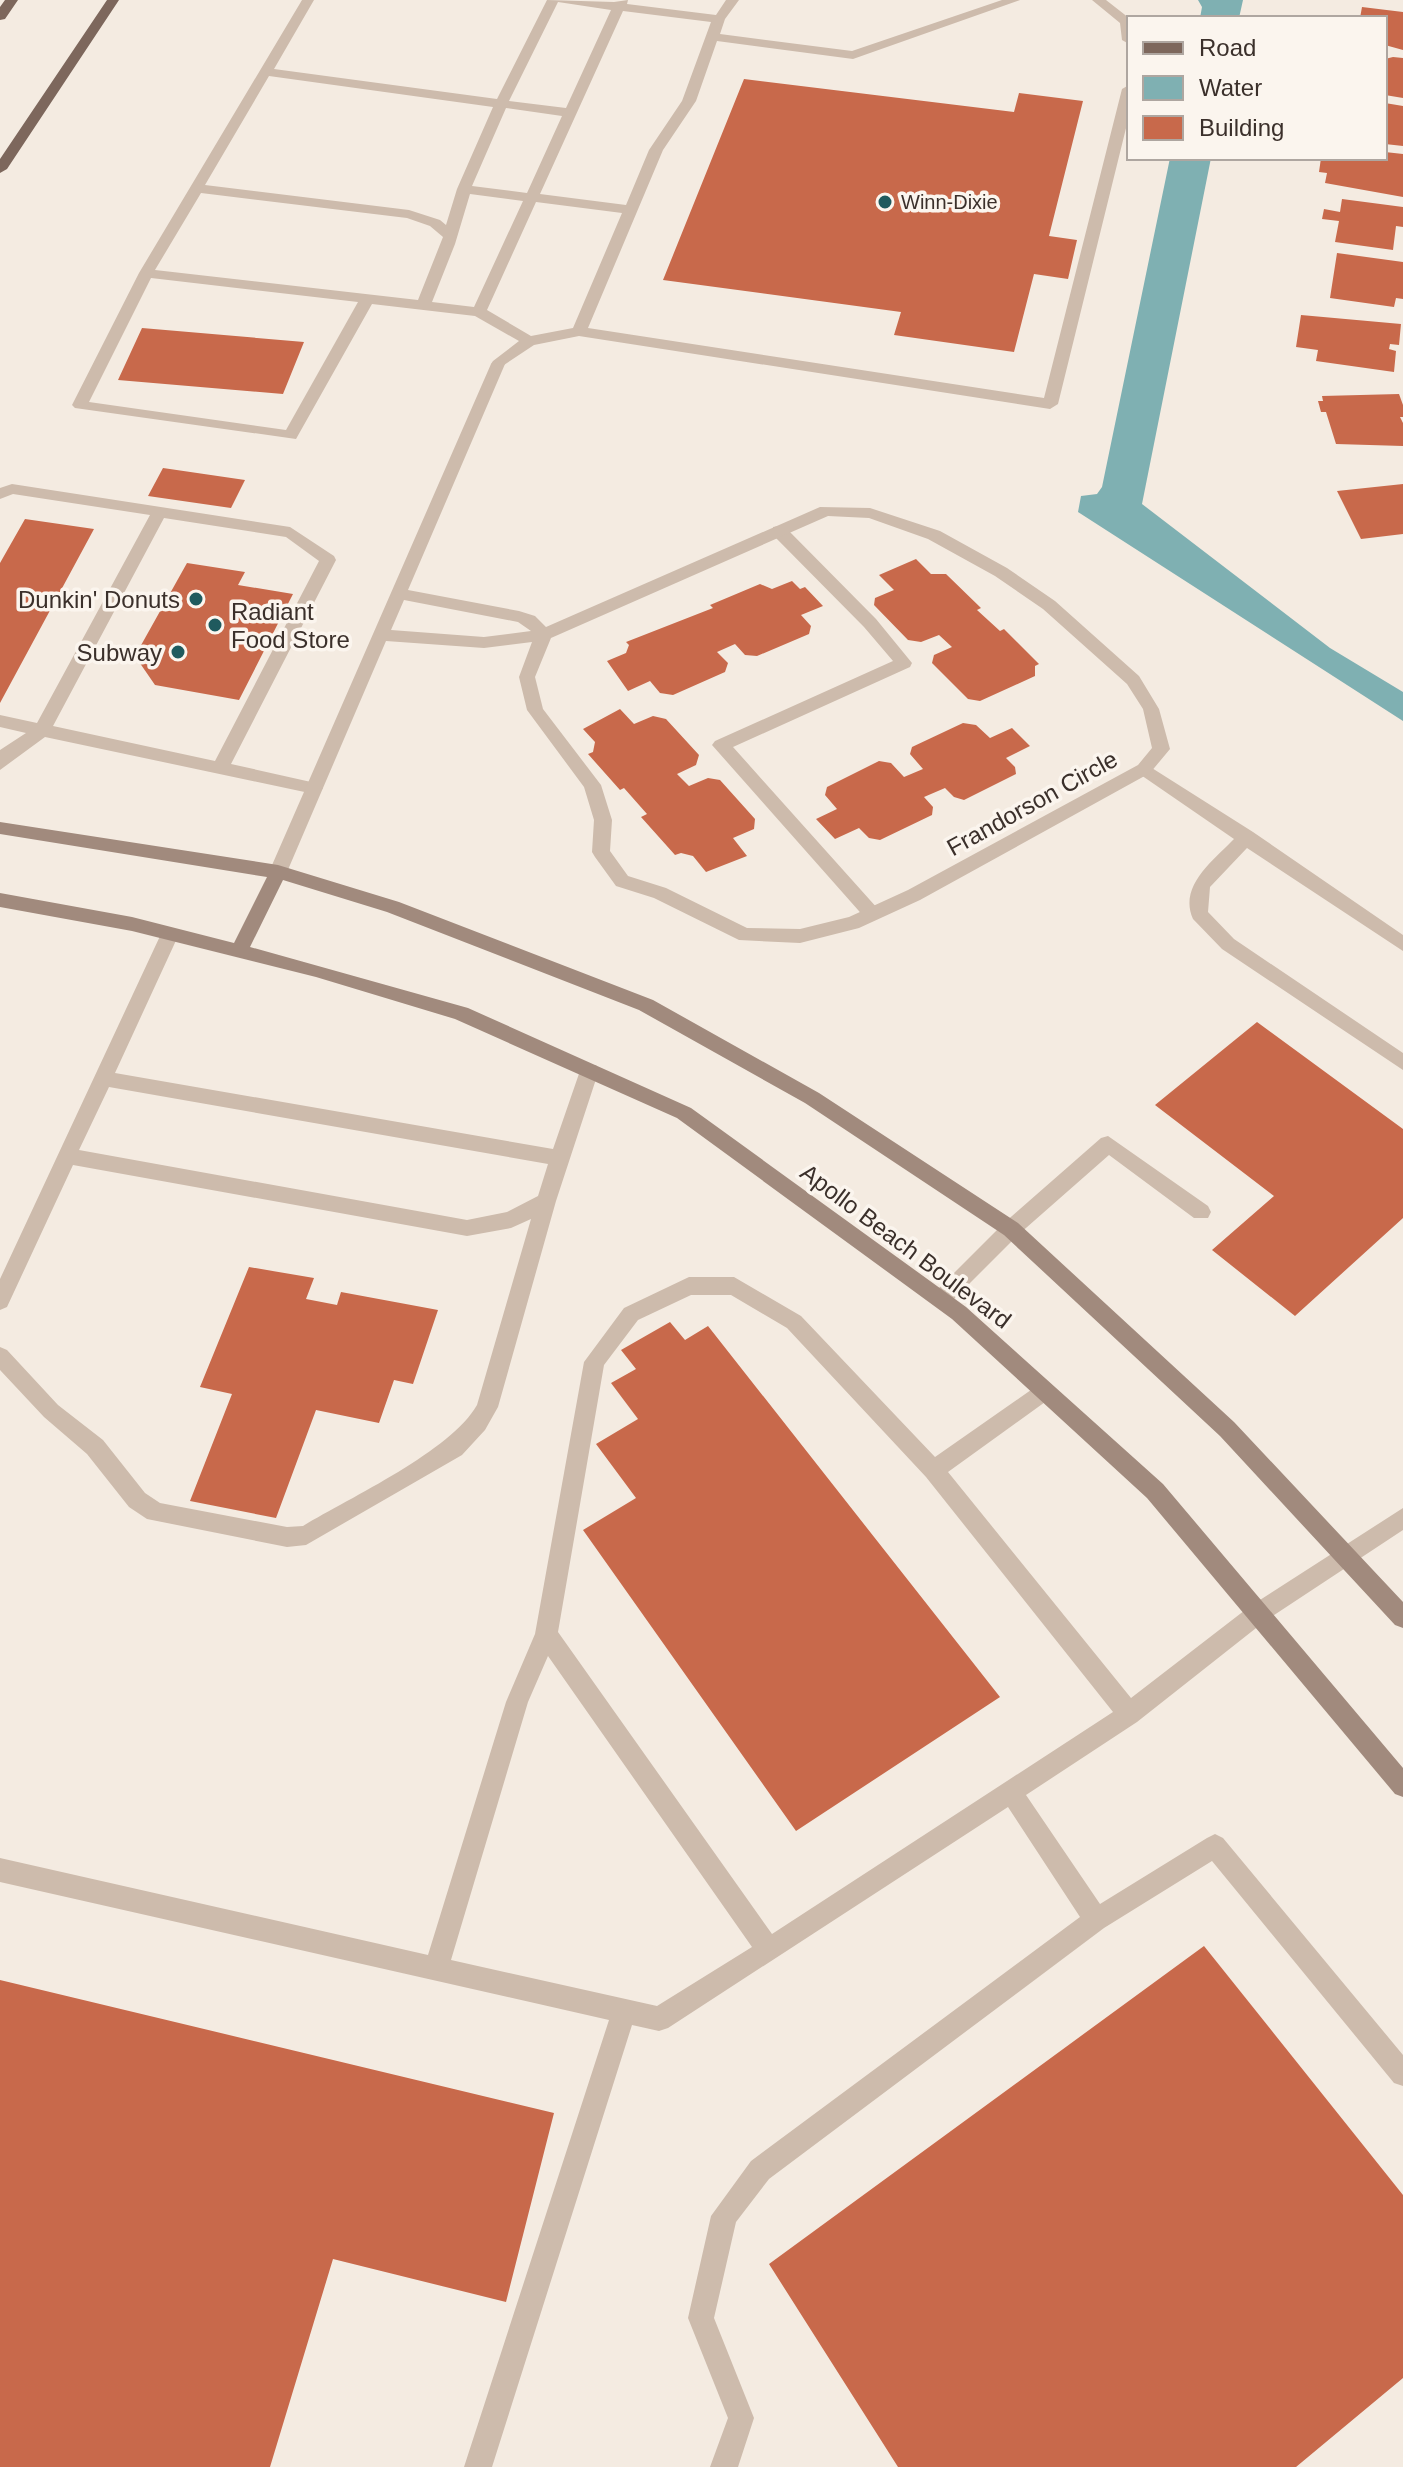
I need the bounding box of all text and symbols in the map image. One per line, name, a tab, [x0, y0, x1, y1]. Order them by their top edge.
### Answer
legend	[1127, 16, 1387, 160]
text: Road	[1199, 34, 1256, 61]
text: Water	[1199, 74, 1262, 101]
text: Building	[1199, 114, 1284, 141]
place label: Winn-Dixie	[901, 191, 998, 213]
marker: Winn-Dixie	[876, 193, 894, 211]
place label: Dunkin' Donuts	[18, 586, 180, 613]
marker: Dunkin' Donuts	[187, 590, 205, 608]
place label: Radiant Food Store	[231, 598, 350, 653]
marker: Radiant Food Store	[206, 616, 224, 634]
place label: Subway	[77, 639, 162, 666]
marker: Subway	[169, 643, 187, 661]
street label: Frandorson Circle	[942, 745, 1122, 861]
street label: Apollo Beach Boulevard	[796, 1158, 1016, 1334]

